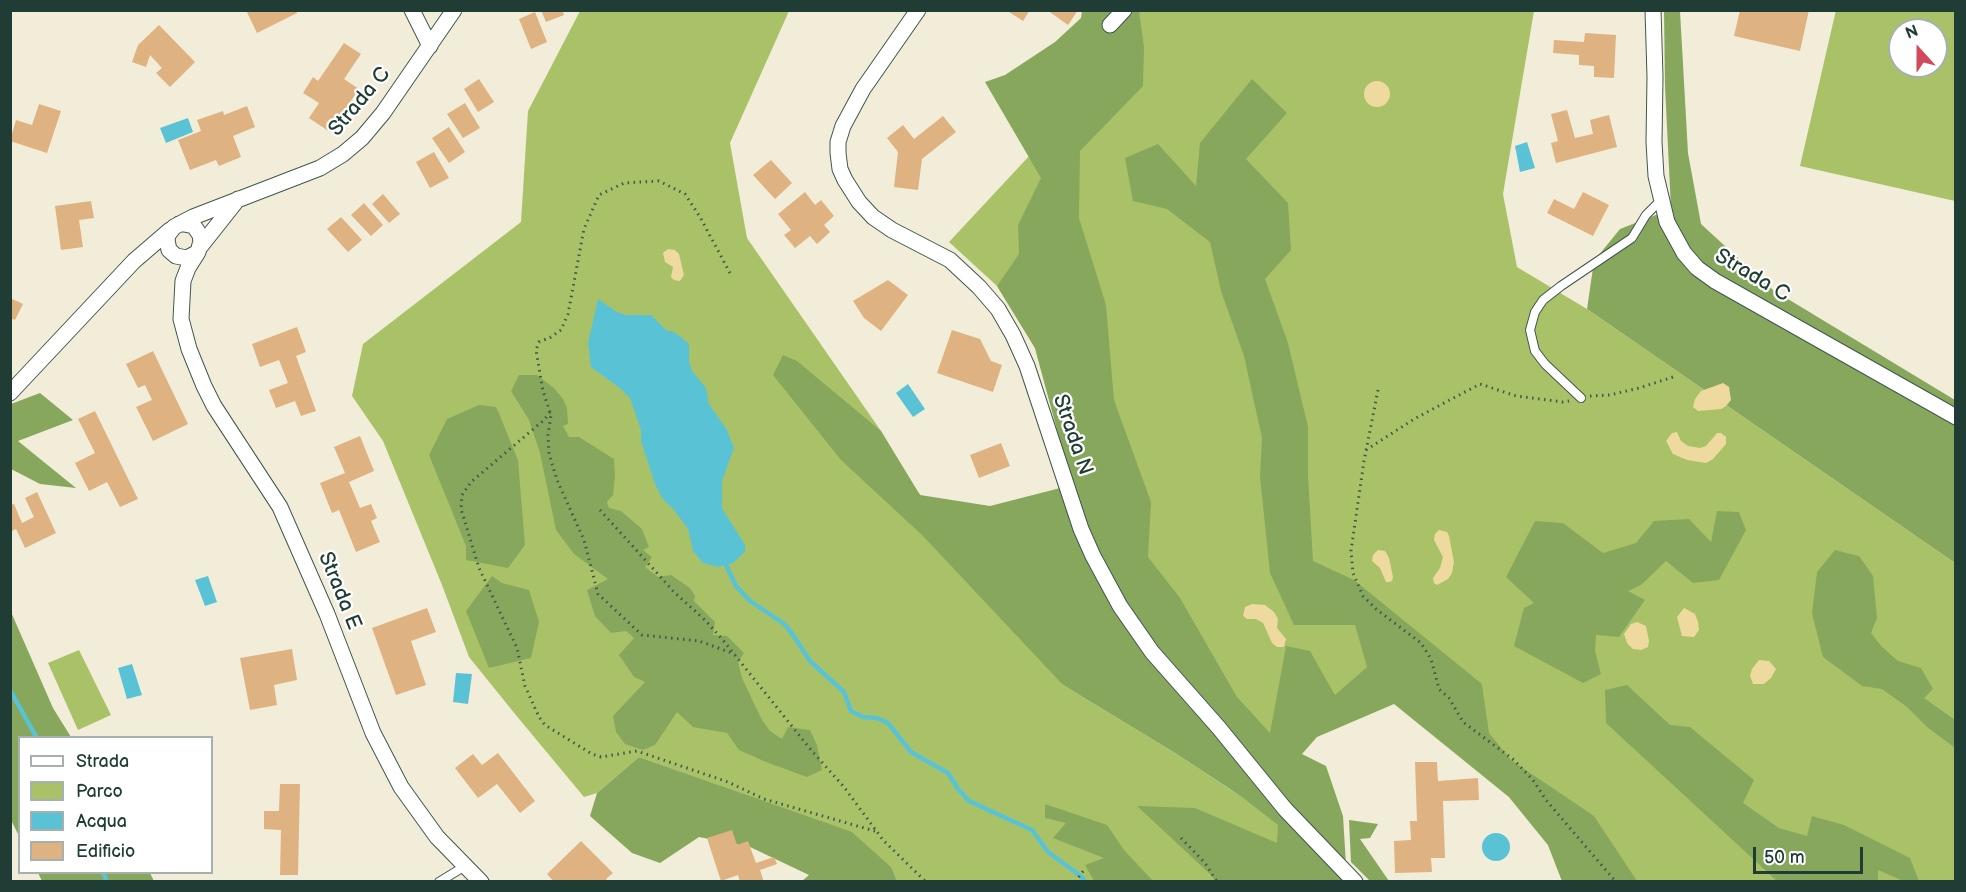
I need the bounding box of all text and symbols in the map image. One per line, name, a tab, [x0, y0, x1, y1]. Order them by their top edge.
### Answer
north arrow	[1888, 18, 1948, 78]
text: N	[1903, 22, 1921, 44]
street label: Strada C	[324, 62, 396, 142]
street label: Strada C	[1710, 244, 1794, 308]
street label: Strada N	[1046, 391, 1098, 479]
street label: Strada E	[312, 548, 366, 634]
legend	[18, 736, 213, 874]
text: Strada	[76, 751, 129, 772]
text: Parco	[76, 781, 123, 802]
text: Acqua	[76, 811, 127, 832]
scale bar	[1756, 835, 1866, 873]
text: Edificio	[76, 841, 135, 862]
text: 50 m	[1764, 847, 1805, 868]

